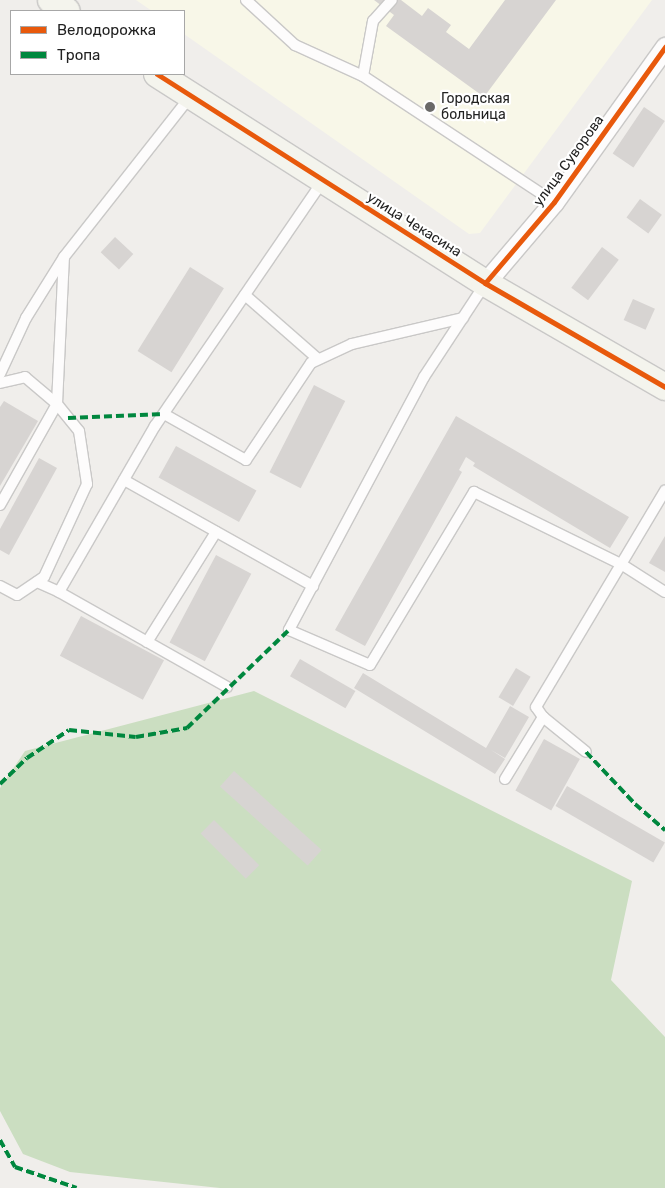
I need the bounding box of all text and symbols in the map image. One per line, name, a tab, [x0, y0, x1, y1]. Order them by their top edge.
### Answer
legend	[10, 10, 185, 75]
text: Велодорожка	[57, 21, 156, 39]
text: Тропа	[57, 46, 100, 64]
place label: Городская больница	[441, 91, 510, 124]
marker: Городская больница	[423, 100, 437, 114]
street label: улица Суворова	[530, 112, 608, 210]
street label: улица Чекасина	[364, 189, 464, 261]

